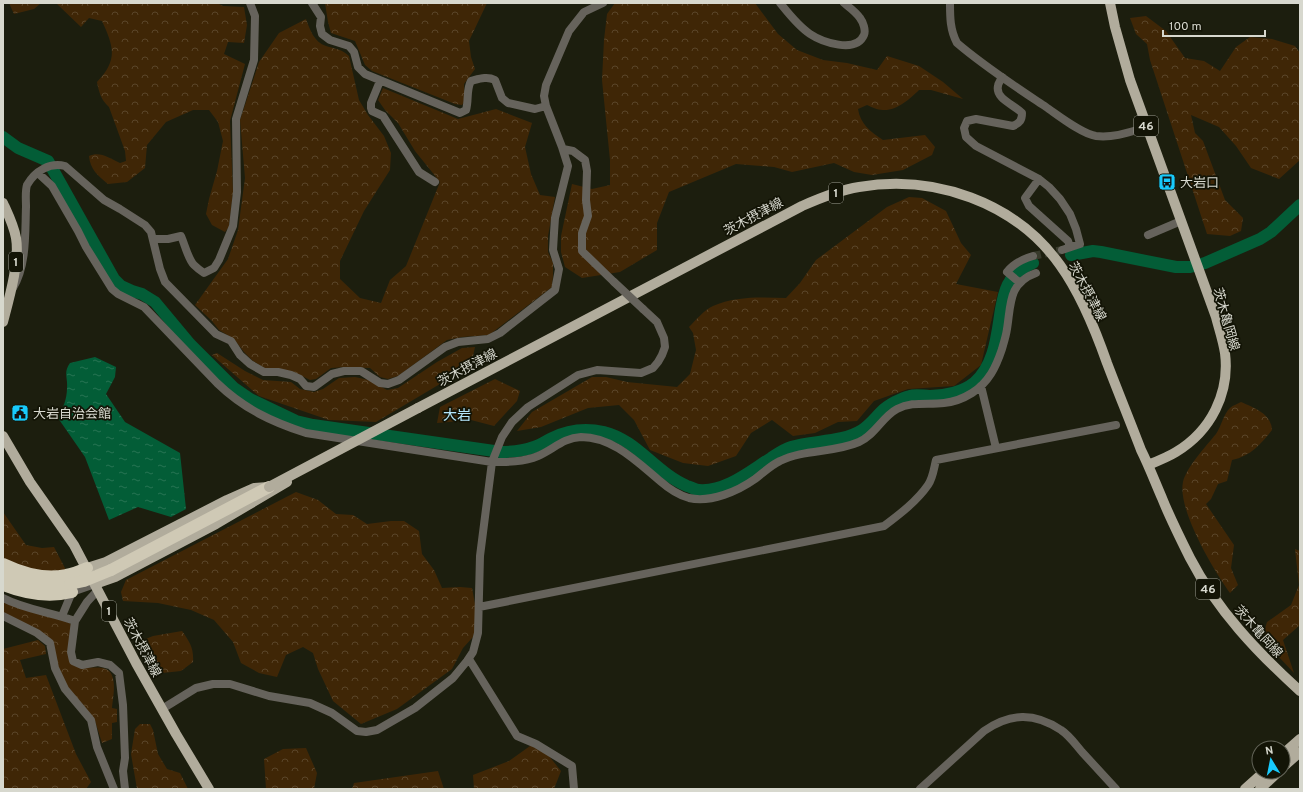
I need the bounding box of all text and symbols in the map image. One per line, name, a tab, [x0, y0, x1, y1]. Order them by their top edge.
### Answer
scale bar	[1163, 12, 1265, 38]
text: 100 m	[1169, 19, 1202, 35]
road number: 46	[1134, 116, 1158, 136]
bus stop icon: 大岩口	[1157, 172, 1177, 192]
place label: 大岩口	[1180, 176, 1219, 192]
road number: 1	[829, 183, 843, 203]
street label: 茨木摂津線	[721, 195, 786, 240]
road number: 1	[9, 252, 23, 272]
street label: 茨木摂津線	[1064, 259, 1109, 324]
street label: 茨木亀岡線	[1208, 286, 1243, 353]
street label: 茨木摂津線	[435, 346, 500, 391]
public building icon: 大岩自治会館	[10, 403, 30, 423]
place label: 大岩自治会館	[33, 406, 111, 423]
district label: 大岩	[443, 408, 471, 425]
road number: 46	[1196, 579, 1220, 599]
road number: 1	[102, 601, 116, 621]
street label: 茨木亀岡線	[1230, 602, 1286, 662]
street label: 茨木摂津線	[119, 615, 164, 680]
north arrow	[1251, 740, 1291, 780]
text: N	[1264, 744, 1275, 759]

